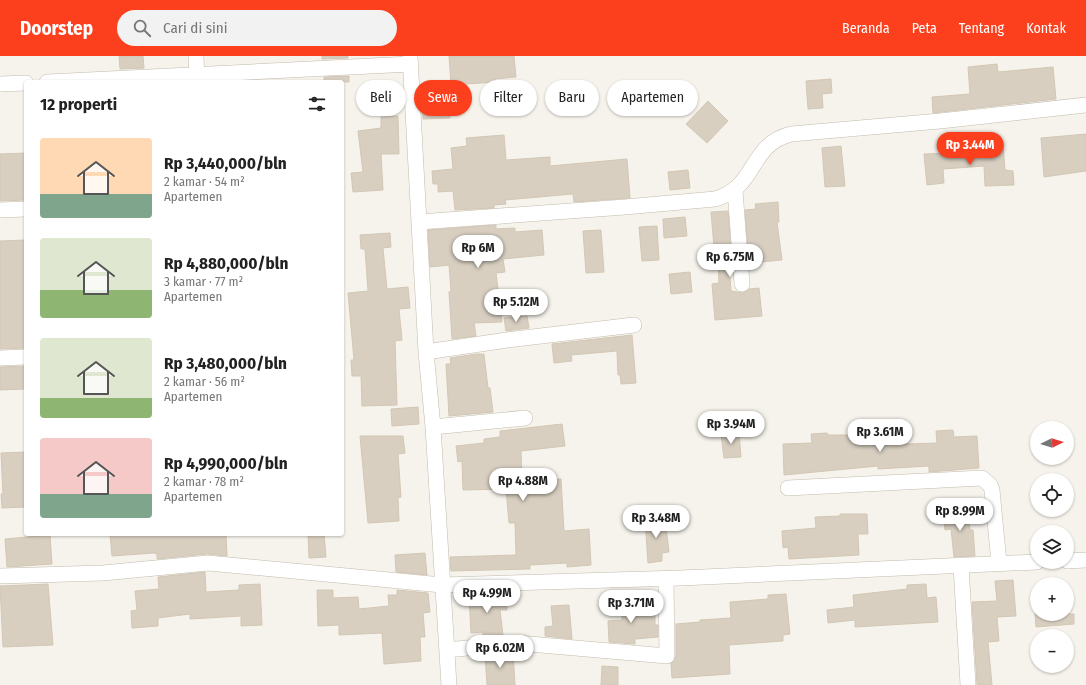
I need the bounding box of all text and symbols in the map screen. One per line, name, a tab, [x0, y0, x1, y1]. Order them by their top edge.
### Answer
search box	[117, 10, 397, 46]
text: Doorstep	[20, 17, 93, 40]
icon: search	[131, 17, 153, 39]
text: Cari di sini	[163, 19, 228, 37]
text: Beranda	[842, 20, 890, 37]
text: Peta	[912, 20, 937, 37]
text: Tentang	[959, 20, 1004, 37]
text: Kontak	[1026, 20, 1066, 37]
chip: Beli	[356, 80, 406, 116]
chip: Sewa	[414, 80, 472, 116]
chip: Filter	[480, 80, 537, 116]
chip: Baru	[545, 80, 599, 116]
chip: Apartemen	[607, 80, 698, 116]
icon: filters	[306, 93, 328, 115]
text: 12 properti	[40, 94, 117, 115]
pin: Rp 3.44M	[929, 132, 1011, 166]
text: Rp 3.44M	[946, 137, 994, 152]
text: Rp 3,440,000/bln	[164, 153, 287, 174]
icon: home	[72, 154, 120, 202]
text: 2 kamar · 54 m²	[164, 174, 245, 189]
text: Apartemen	[164, 189, 222, 204]
pin: Rp 6M	[450, 235, 506, 269]
text: Rp 6M	[461, 240, 495, 255]
pin: Rp 6.75M	[689, 244, 771, 278]
text: Rp 6.75M	[706, 249, 754, 264]
text: Rp 4,880,000/bln	[164, 253, 288, 274]
icon: home	[72, 254, 120, 302]
text: 3 kamar · 77 m²	[164, 274, 243, 289]
text: Apartemen	[164, 289, 222, 304]
pin: Rp 5.12M	[475, 289, 557, 323]
text: Rp 5.12M	[493, 294, 539, 309]
text: Rp 3,480,000/bln	[164, 353, 287, 374]
icon: home	[72, 354, 120, 402]
text: 2 kamar · 56 m²	[164, 374, 245, 389]
text: Apartemen	[164, 389, 222, 404]
pin: Rp 3.94M	[690, 411, 772, 445]
text: Rp 3.94M	[707, 416, 755, 431]
pin: Rp 3.61M	[839, 419, 921, 453]
north arrow	[1030, 421, 1074, 465]
map controls	[1030, 421, 1074, 673]
text: Rp 3.61M	[856, 424, 904, 439]
text: Rp 4,990,000/bln	[164, 453, 288, 474]
icon: home	[72, 454, 120, 502]
pin: Rp 4.88M	[482, 468, 564, 502]
text: Rp 4.88M	[498, 473, 548, 488]
button: locate	[1030, 473, 1074, 517]
text: 2 kamar · 78 m²	[164, 474, 244, 489]
text: Apartemen	[164, 489, 222, 504]
pin: Rp 8.99M	[919, 498, 1001, 532]
text: Rp 8.99M	[935, 503, 985, 518]
pin: Rp 3.48M	[615, 505, 697, 539]
text: Rp 3.48M	[632, 510, 680, 525]
button: layers	[1030, 525, 1074, 569]
button: +	[1030, 577, 1074, 621]
pin: Rp 4.99M	[446, 580, 528, 614]
text: Rp 4.99M	[462, 585, 512, 600]
pin: Rp 3.71M	[590, 590, 672, 624]
text: Rp 3.71M	[608, 595, 654, 610]
button: −	[1030, 629, 1074, 673]
pin: Rp 6.02M	[459, 635, 541, 669]
text: Rp 6.02M	[475, 640, 525, 655]

